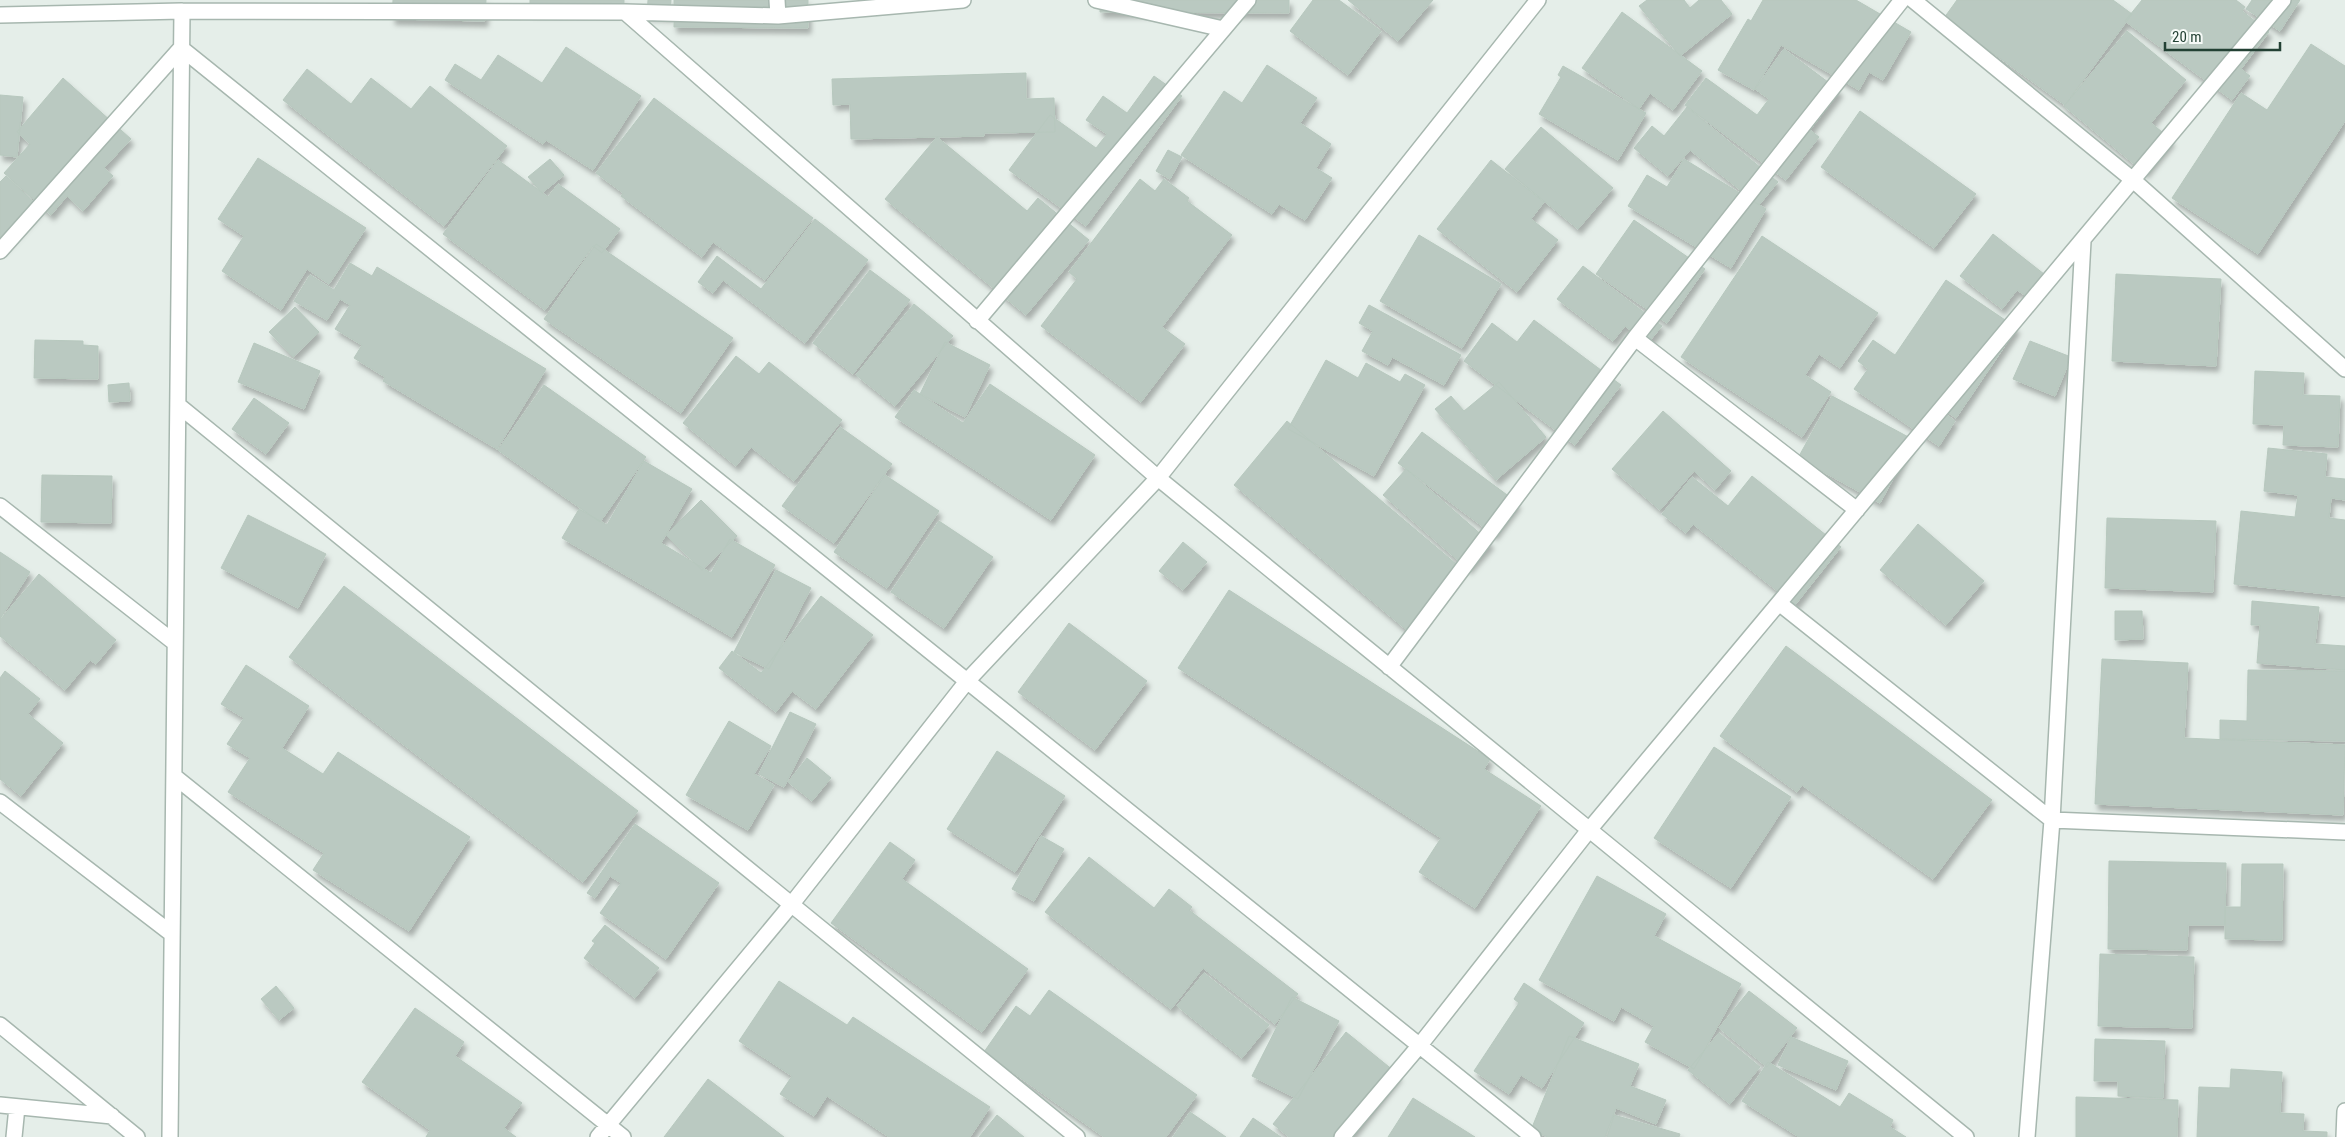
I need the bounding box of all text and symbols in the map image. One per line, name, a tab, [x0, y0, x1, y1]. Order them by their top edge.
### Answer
scale bar	[2165, 20, 2280, 52]
text: 20 m	[2172, 28, 2202, 46]

